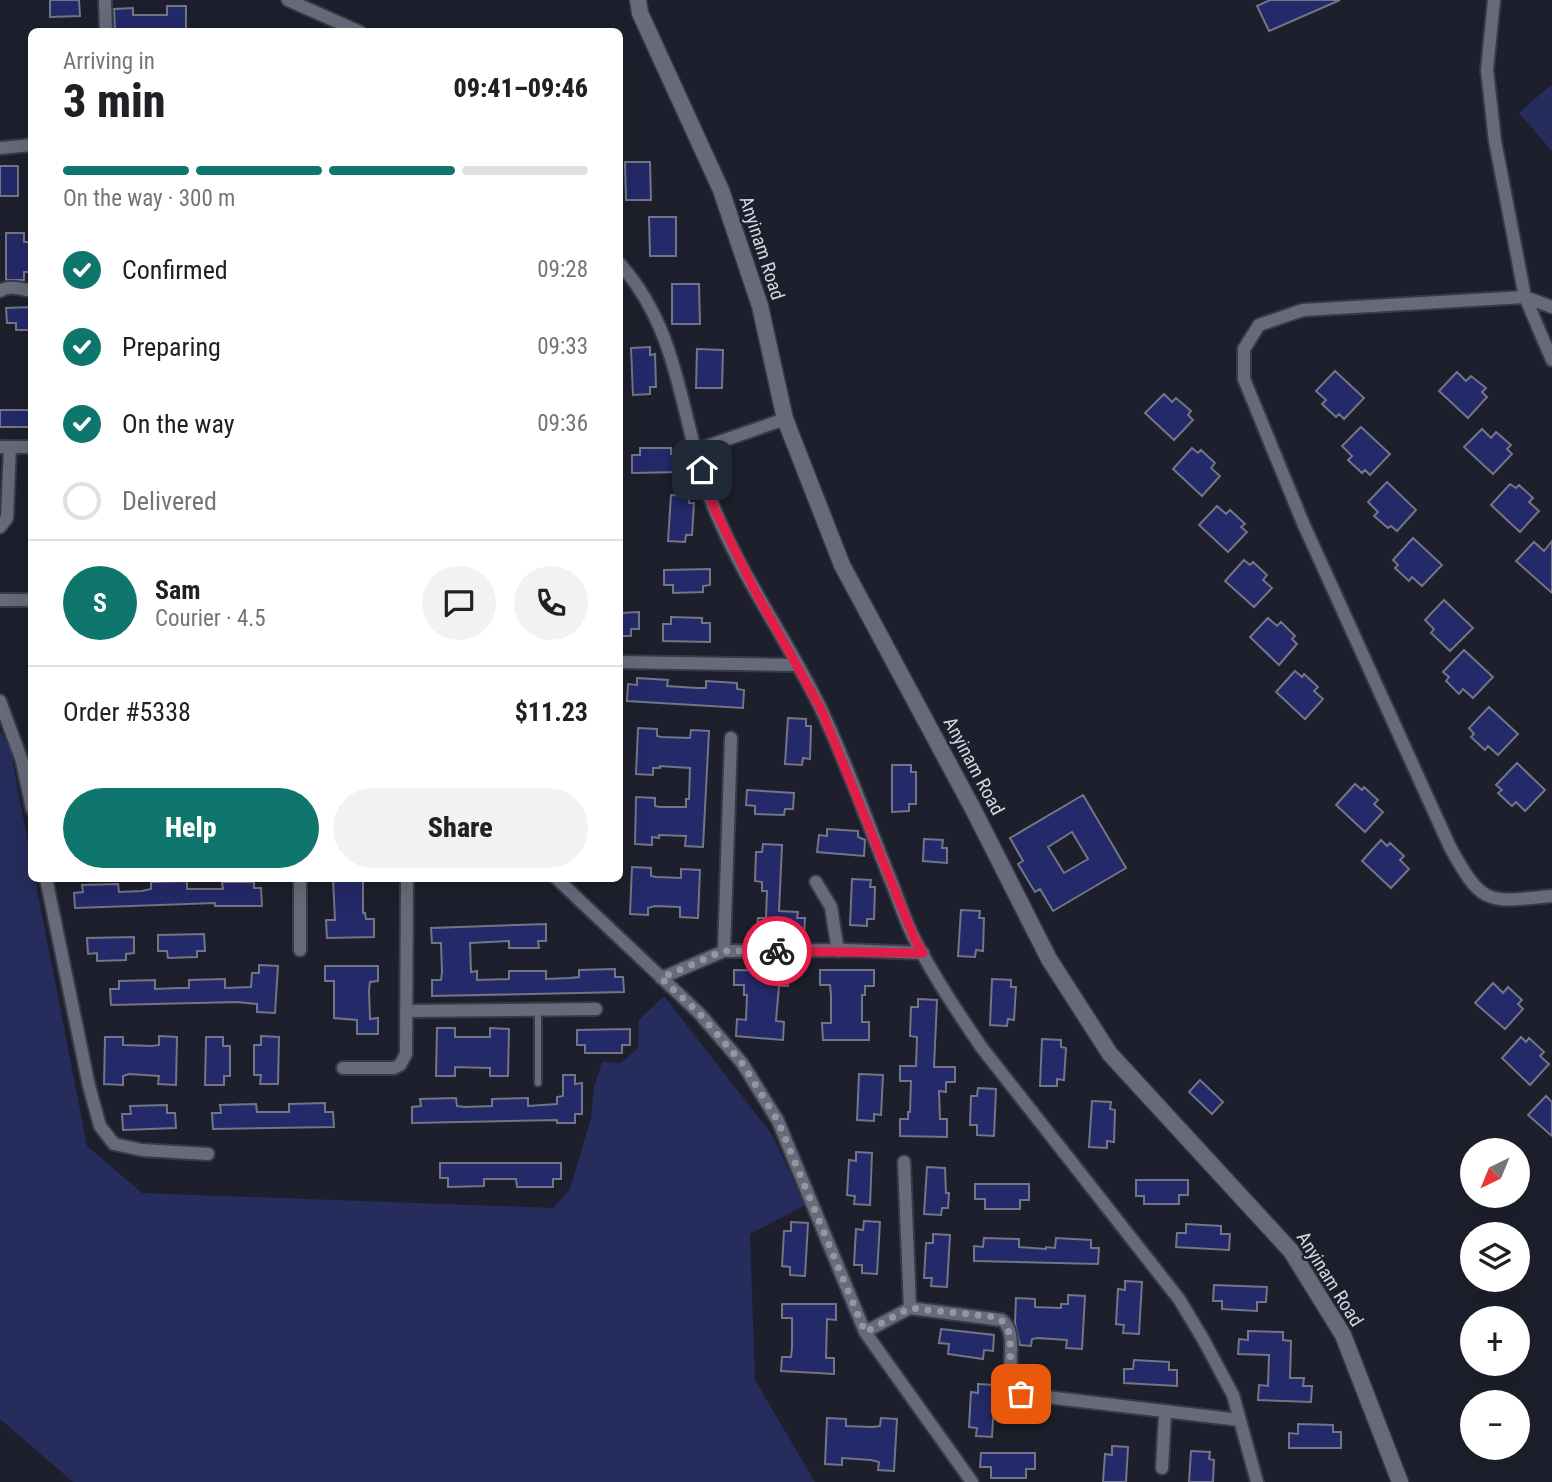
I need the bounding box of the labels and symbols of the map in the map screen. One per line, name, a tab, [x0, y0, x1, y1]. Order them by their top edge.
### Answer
street label: Anyinam Road	[734, 193, 790, 303]
pin	[672, 440, 732, 500]
street label: Anyinam Road	[939, 713, 1009, 819]
courier	[742, 916, 812, 986]
north arrow	[1460, 1138, 1530, 1208]
street label: Anyinam Road	[1292, 1227, 1368, 1331]
pin	[991, 1364, 1051, 1424]

